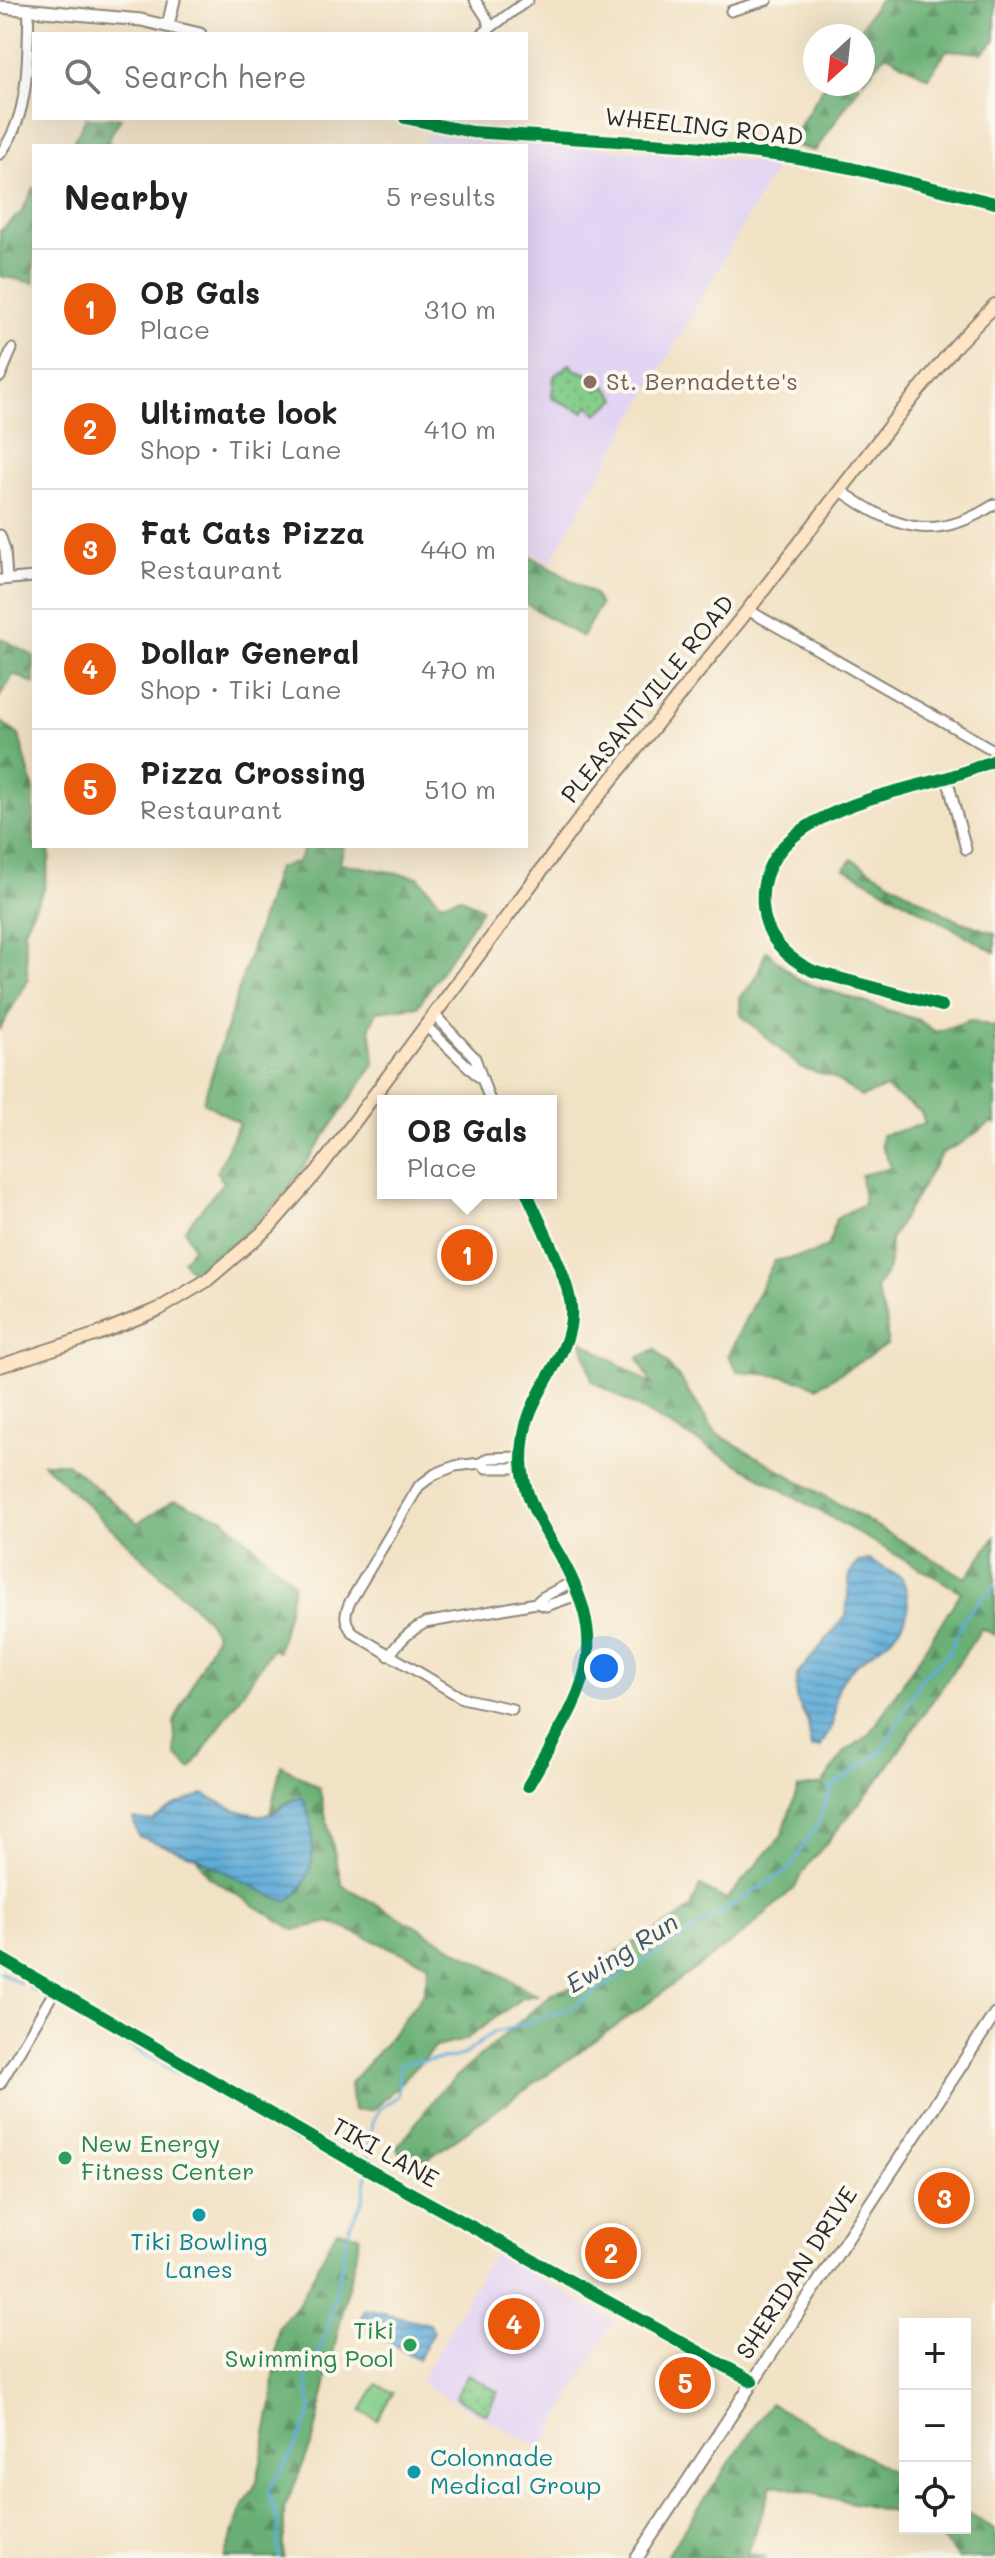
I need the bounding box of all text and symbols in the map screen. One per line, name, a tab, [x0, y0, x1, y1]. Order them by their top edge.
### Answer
north arrow	[803, 24, 875, 96]
search box	[32, 32, 528, 120]
icon: search	[60, 54, 104, 98]
text: Search here	[124, 56, 307, 96]
street label: WHEELING ROAD	[603, 100, 805, 151]
text: Nearby	[64, 174, 189, 219]
text: 5 results	[386, 179, 496, 213]
text: OB Gals	[140, 272, 260, 312]
text: 1	[84, 292, 96, 326]
text: 310 m	[424, 292, 496, 326]
text: Place	[140, 312, 210, 346]
place label: St. Bernadette's	[606, 365, 798, 396]
marker: St. Bernadette's	[581, 373, 599, 391]
text: Ultimate look	[140, 392, 338, 432]
text: 2	[83, 412, 97, 446]
text: 410 m	[424, 412, 496, 446]
text: Shop · Tiki Lane	[140, 432, 342, 466]
text: Fat Cats Pizza	[140, 512, 365, 552]
text: 3	[82, 532, 98, 566]
text: 440 m	[420, 532, 496, 566]
text: Restaurant	[140, 552, 282, 586]
street label: PLEASANTVILLE ROAD	[553, 588, 740, 808]
text: Dollar General	[140, 632, 359, 672]
text: 4	[82, 652, 98, 686]
text: 470 m	[421, 652, 496, 686]
text: Shop · Tiki Lane	[140, 672, 342, 706]
text: Pizza Crossing	[140, 752, 365, 792]
text: 5	[82, 772, 98, 806]
text: 510 m	[424, 772, 496, 806]
text: Restaurant	[140, 792, 282, 826]
popup	[377, 1095, 557, 1199]
text: OB Gals	[407, 1110, 527, 1150]
text: Place	[407, 1150, 477, 1184]
pin: 1	[441, 1225, 493, 1285]
your location	[584, 1648, 624, 1688]
water label: Ewing Run	[559, 1904, 684, 2000]
street label: TIKI LANE	[327, 2110, 445, 2194]
place label: New Energy Fitness Center	[81, 2127, 254, 2186]
marker: New Energy Fitness Center	[56, 2149, 74, 2167]
pin: 3	[918, 2168, 970, 2228]
street label: SHERIDAN DRIVE	[728, 2180, 863, 2365]
marker: Tiki Bowling Lanes	[190, 2206, 208, 2224]
pin: 2	[585, 2223, 637, 2283]
place label: Tiki Bowling Lanes	[131, 2225, 267, 2284]
pin: 4	[488, 2294, 540, 2354]
place label: Tiki Swimming Pool	[225, 2314, 394, 2373]
map controls	[899, 2318, 971, 2534]
button: +	[899, 2318, 971, 2390]
marker: Tiki Swimming Pool	[401, 2336, 419, 2354]
pin: 5	[659, 2353, 711, 2413]
button: −	[899, 2390, 971, 2462]
place label: Colonnade Medical Group	[430, 2441, 601, 2500]
button: locate	[899, 2462, 971, 2534]
marker: Colonnade Medical Group	[405, 2463, 423, 2481]

